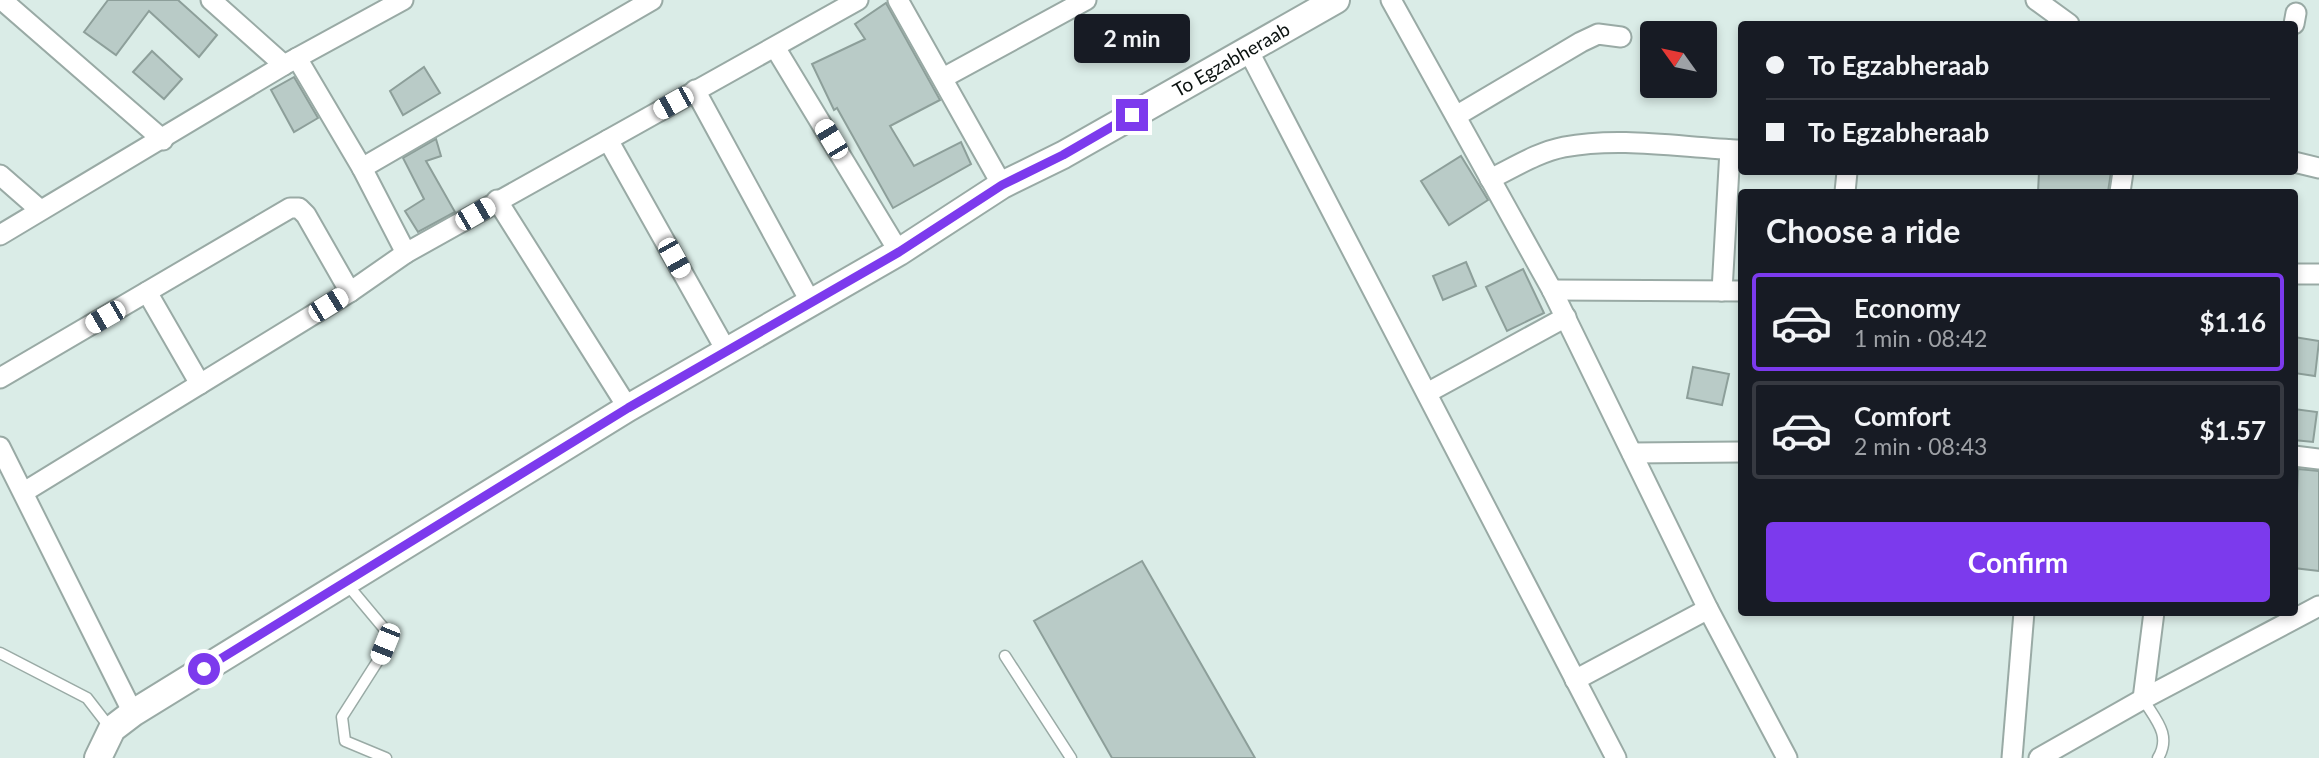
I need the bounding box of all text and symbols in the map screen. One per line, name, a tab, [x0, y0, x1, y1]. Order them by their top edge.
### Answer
callout: 2 min	[1074, 13, 1190, 62]
street label: To Egzabheraab	[1168, 17, 1294, 101]
north arrow	[1640, 21, 1717, 98]
map controls	[1640, 21, 1717, 98]
text: 2 min	[1103, 24, 1161, 52]
text: To Egzabheraab	[1808, 49, 1989, 81]
car	[650, 84, 697, 122]
route end	[1116, 99, 1148, 131]
car	[812, 116, 851, 162]
text: To Egzabheraab	[1808, 116, 1989, 148]
car	[452, 194, 499, 234]
text: Choose a ride	[1766, 211, 1960, 250]
car	[655, 235, 694, 281]
car	[305, 285, 352, 325]
icon: car	[1770, 291, 1833, 354]
text: Economy	[1854, 292, 1960, 324]
car	[82, 297, 129, 337]
text: $1.16	[2200, 306, 2266, 338]
text: 1 min · 08:42	[1854, 324, 1987, 352]
icon: car	[1770, 399, 1833, 462]
text: Comfort	[1854, 400, 1951, 432]
text: $1.57	[2200, 414, 2266, 446]
text: 2 min · 08:43	[1854, 432, 1987, 460]
button: Confirm	[1766, 522, 2270, 602]
car	[368, 621, 403, 667]
route start	[188, 653, 220, 685]

